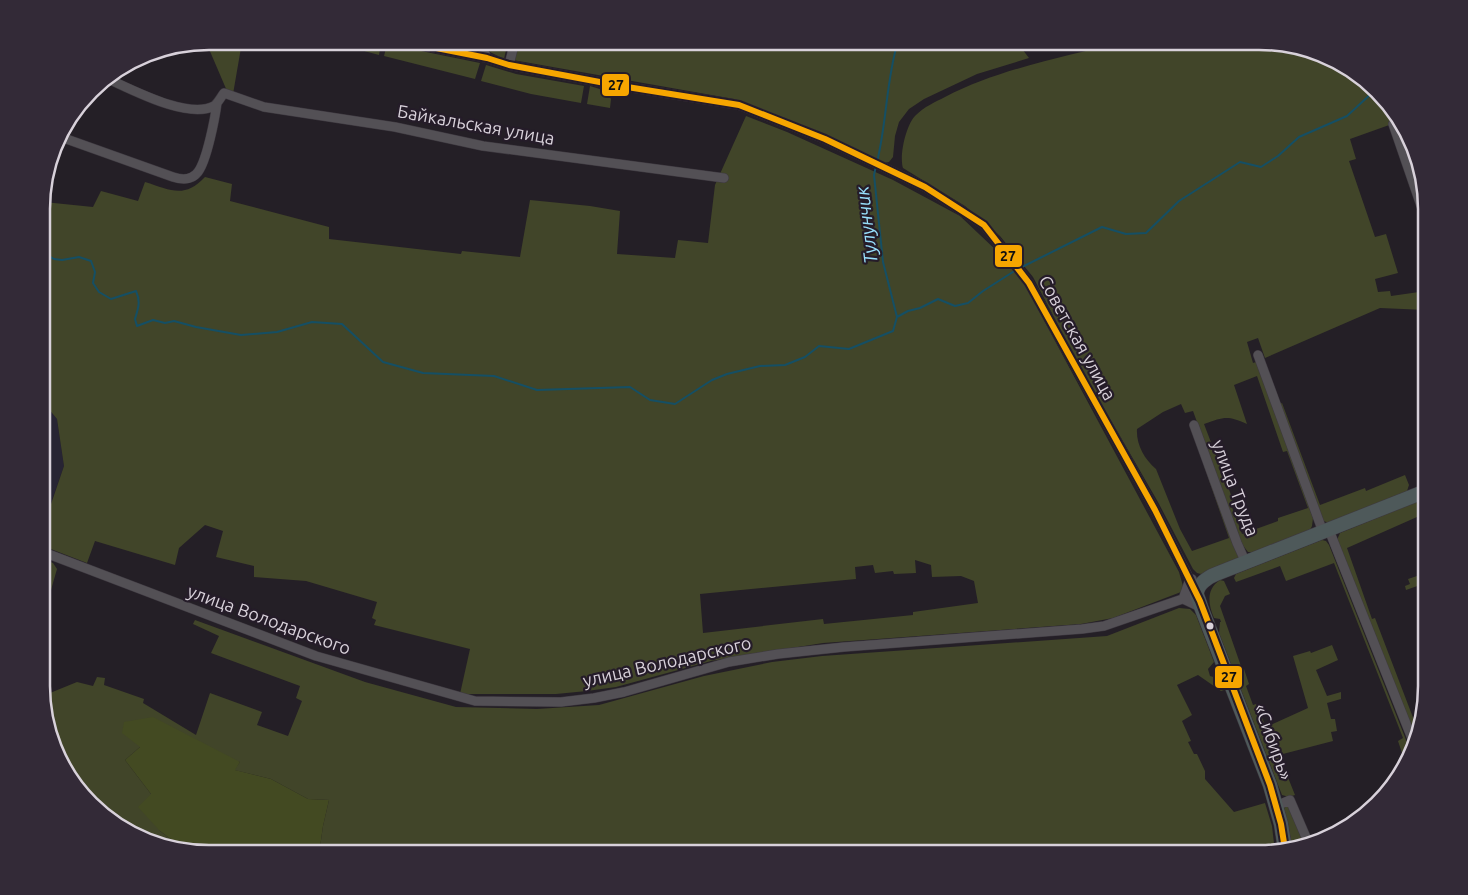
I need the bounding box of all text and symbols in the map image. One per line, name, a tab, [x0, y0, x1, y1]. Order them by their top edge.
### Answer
line badge: 27	[601, 73, 630, 97]
text: 27	[608, 77, 624, 93]
street label: Байкальская улица	[396, 100, 556, 148]
water label: Тулунчик	[850, 185, 882, 265]
line badge: 27	[994, 244, 1023, 268]
text: 27	[1000, 248, 1016, 264]
street label: Советская улица	[1035, 272, 1120, 403]
street label: улица Труда	[1208, 437, 1263, 539]
street label: улица Володарского	[185, 580, 354, 658]
unlabelled marker	[1205, 621, 1215, 631]
street label: улица Володарского	[581, 632, 753, 690]
line badge: 27	[1214, 665, 1243, 689]
text: 27	[1221, 669, 1237, 685]
street label: «Сибирь»	[1251, 701, 1297, 782]

